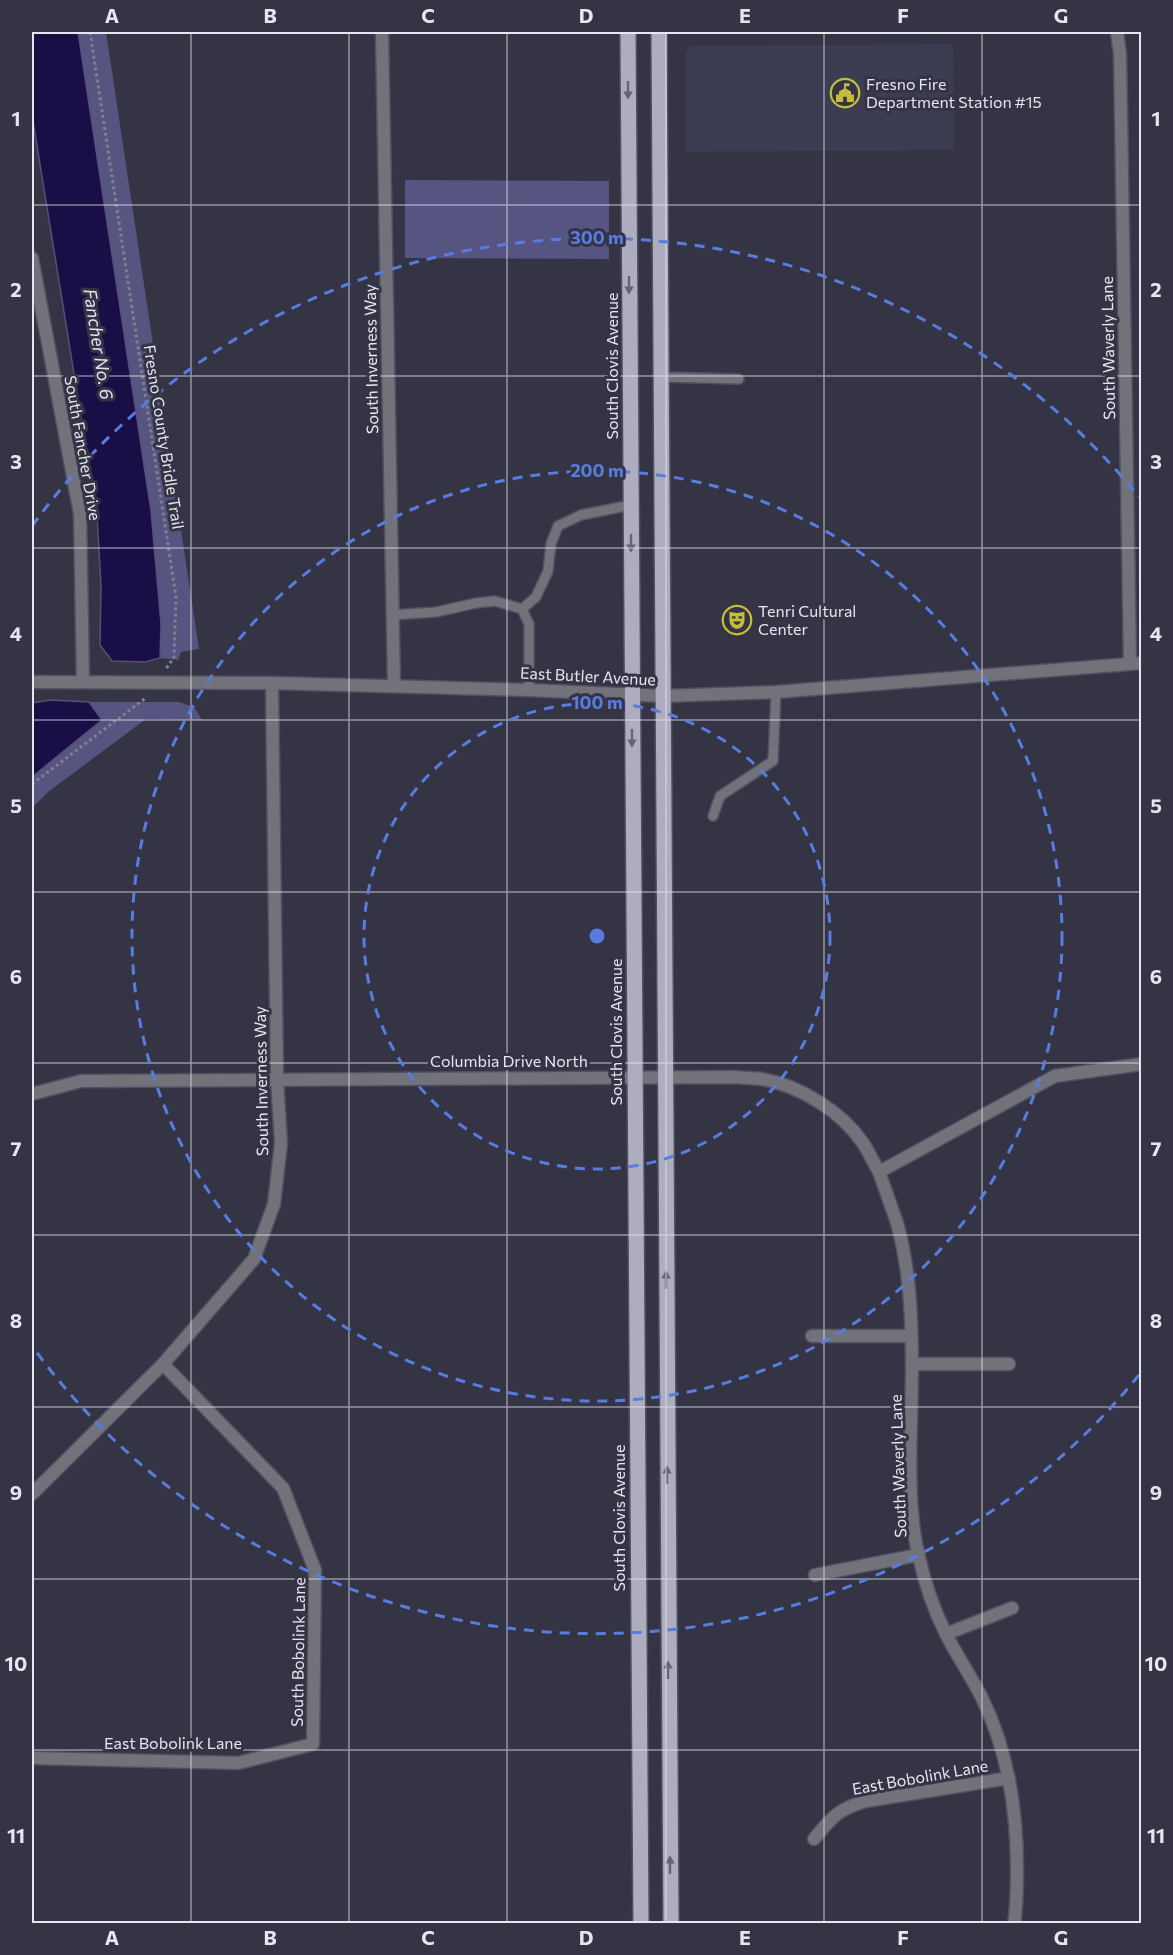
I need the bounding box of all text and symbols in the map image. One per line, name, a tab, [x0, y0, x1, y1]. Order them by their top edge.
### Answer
text: A	[105, 3, 119, 27]
text: B	[263, 3, 277, 27]
text: C	[421, 3, 435, 27]
text: D	[579, 3, 593, 27]
text: E	[739, 3, 751, 27]
text: F	[897, 3, 909, 27]
text: G	[1054, 3, 1068, 27]
place label: Fresno Fire Department Station #15	[866, 74, 1042, 111]
public building icon: Fresno Fire Department Station #15	[829, 77, 861, 109]
one-way arrow	[623, 80, 633, 99]
text: 1	[11, 106, 21, 130]
text: 1	[1151, 106, 1161, 130]
text: 300 m	[570, 226, 624, 248]
one-way arrow	[624, 275, 634, 294]
street label: South Waverly Lane	[1097, 276, 1118, 420]
text: 2	[10, 277, 22, 301]
text: 2	[1150, 277, 1162, 301]
street label: South Inverness Way	[360, 284, 381, 434]
water label: Fancher No. 6	[79, 287, 119, 401]
street label: South Clovis Avenue	[602, 293, 621, 439]
street label: Fresno County Bridle Trail	[141, 343, 188, 530]
street label: South Fancher Drive	[61, 374, 106, 522]
text: 3	[10, 449, 22, 473]
text: 3	[1150, 449, 1162, 473]
text: 200 m	[570, 459, 624, 481]
one-way arrow	[626, 533, 636, 552]
place label: Tenri Cultural Center	[758, 601, 856, 638]
theatre icon: Tenri Cultural Center	[721, 604, 753, 636]
text: 4	[10, 621, 22, 645]
text: 4	[1150, 621, 1162, 645]
street label: East Butler Avenue	[520, 662, 656, 689]
text: 100 m	[571, 691, 623, 713]
one-way arrow	[628, 728, 637, 747]
text: 5	[10, 793, 22, 817]
text: 5	[1150, 793, 1162, 817]
centre of rings	[587, 926, 607, 946]
street label: South Clovis Avenue	[606, 959, 625, 1105]
text: 6	[10, 964, 22, 988]
text: 6	[1150, 964, 1162, 988]
street label: South Inverness Way	[250, 1006, 271, 1156]
street label: Columbia Drive North	[430, 1051, 588, 1070]
text: 7	[11, 1136, 22, 1160]
text: 7	[1151, 1136, 1162, 1160]
one-way arrow	[661, 1271, 671, 1290]
text: 8	[10, 1308, 22, 1332]
text: 8	[1150, 1308, 1162, 1332]
street label: South Waverly Lane	[885, 1394, 910, 1538]
street label: South Clovis Avenue	[609, 1445, 628, 1591]
one-way arrow	[662, 1466, 672, 1485]
text: 9	[10, 1480, 22, 1504]
text: 9	[1150, 1480, 1162, 1504]
street label: South Bobolink Lane	[287, 1577, 308, 1727]
text: 10	[5, 1651, 27, 1675]
text: 10	[1145, 1651, 1167, 1675]
one-way arrow	[663, 1661, 673, 1680]
street label: East Bobolink Lane	[104, 1733, 242, 1752]
street label: East Bobolink Lane	[850, 1755, 989, 1798]
text: 11	[7, 1823, 25, 1847]
text: 11	[1147, 1823, 1165, 1847]
one-way arrow	[665, 1856, 675, 1875]
text: A	[105, 1925, 119, 1949]
text: B	[263, 1925, 277, 1949]
text: C	[421, 1925, 435, 1949]
text: D	[579, 1925, 593, 1949]
text: E	[739, 1925, 751, 1949]
text: F	[897, 1925, 909, 1949]
text: G	[1054, 1925, 1068, 1949]

